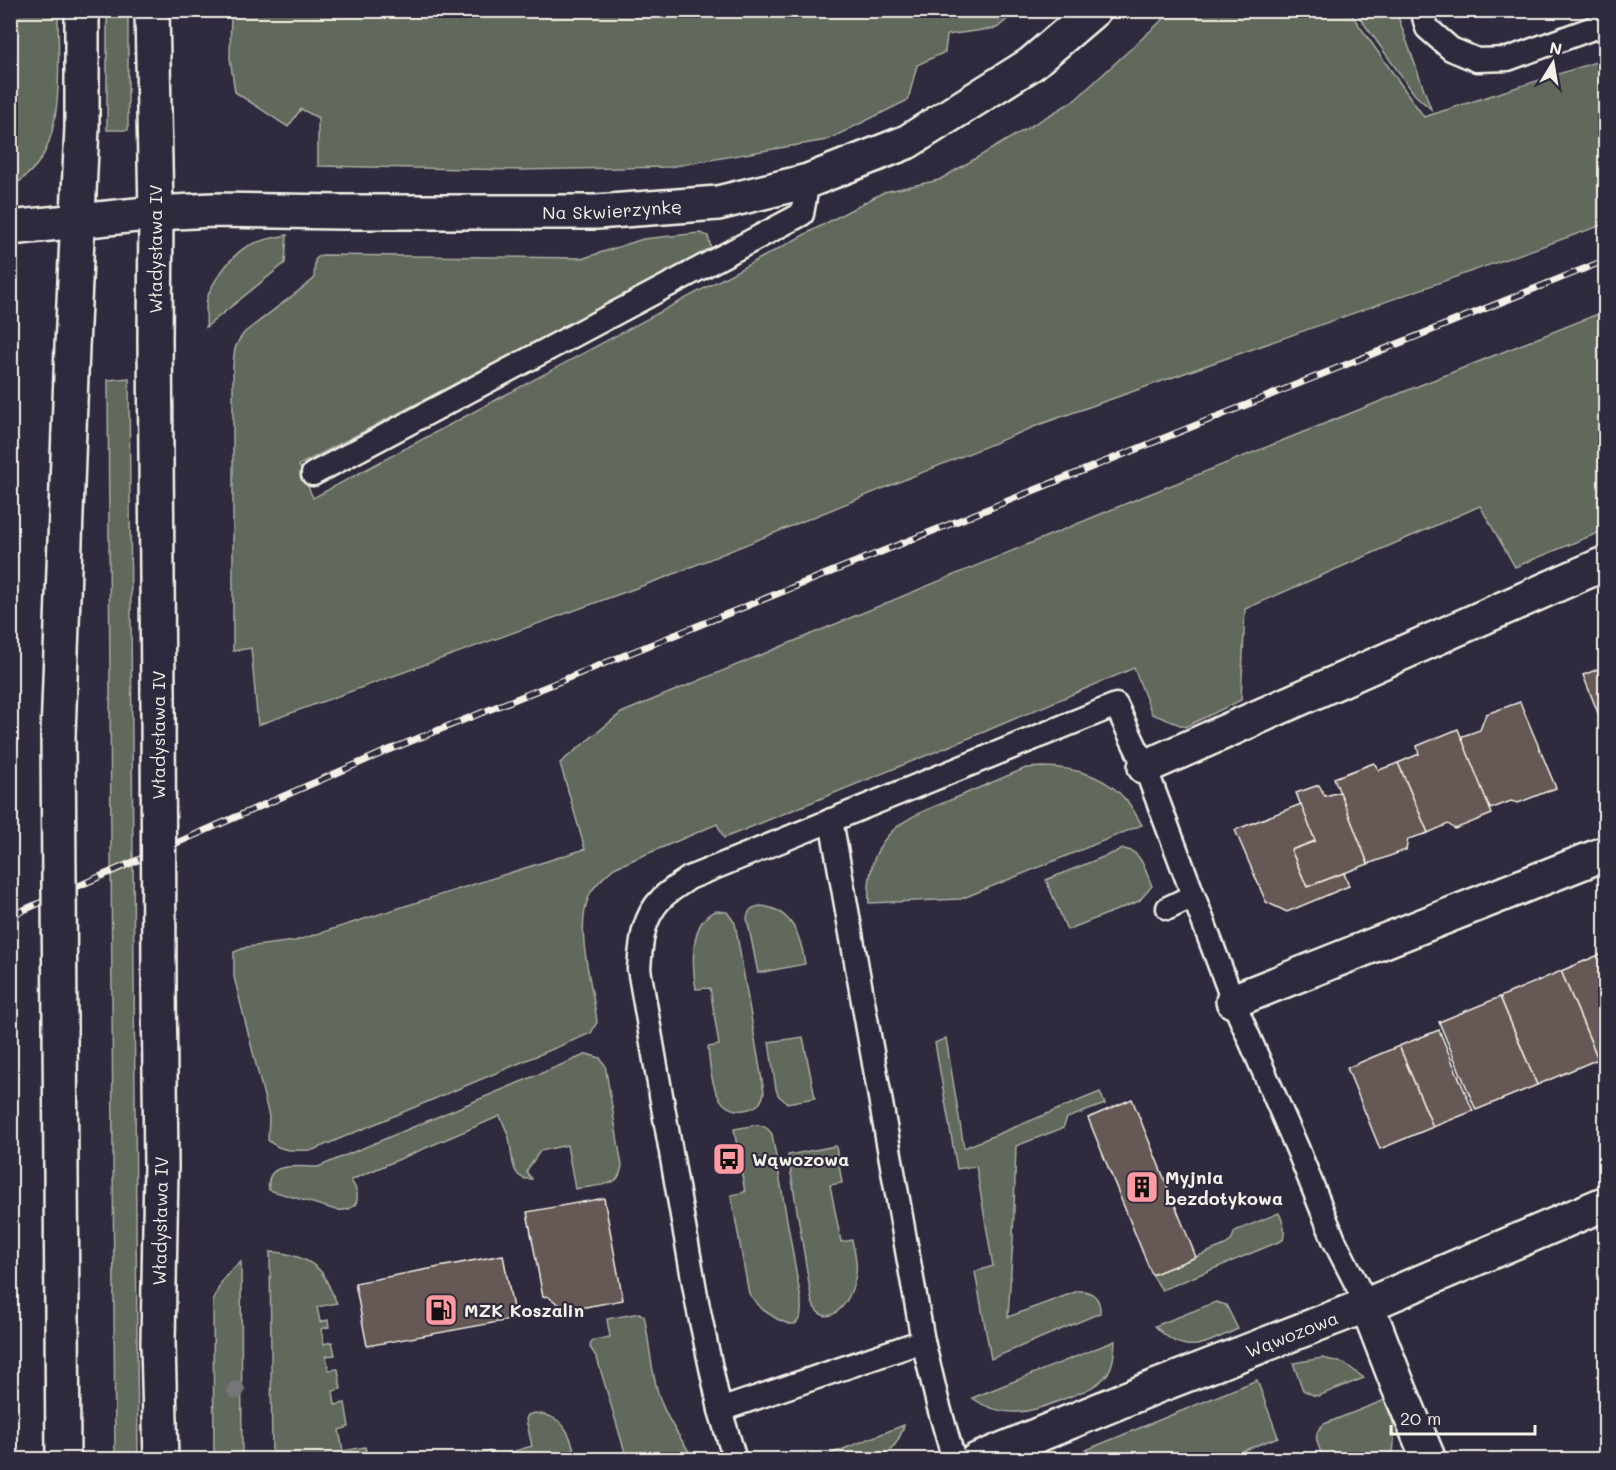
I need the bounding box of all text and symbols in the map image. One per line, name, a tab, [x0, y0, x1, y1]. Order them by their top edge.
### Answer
north arrow	[1523, 33, 1583, 93]
text: N	[1548, 36, 1564, 59]
street label: Władysława IV	[143, 184, 167, 314]
street label: Na Skwierzynkę	[542, 194, 683, 224]
street label: Władysława IV	[146, 670, 170, 800]
bus stop icon: Wąwozowa	[711, 1141, 747, 1177]
place label: Wąwozowa	[752, 1147, 849, 1171]
street label: Władysława IV	[147, 1156, 173, 1286]
place label: Myjnia bezdotykowa	[1165, 1165, 1283, 1210]
building icon: Myjnia bezdotykowa	[1124, 1169, 1160, 1205]
fuel station icon: MZK Koszalin	[423, 1292, 459, 1328]
place label: MZK Koszalin	[464, 1298, 584, 1322]
street label: Wąwozowa	[1242, 1305, 1342, 1363]
scale bar	[1391, 1398, 1535, 1436]
text: 20 m	[1400, 1406, 1441, 1430]

